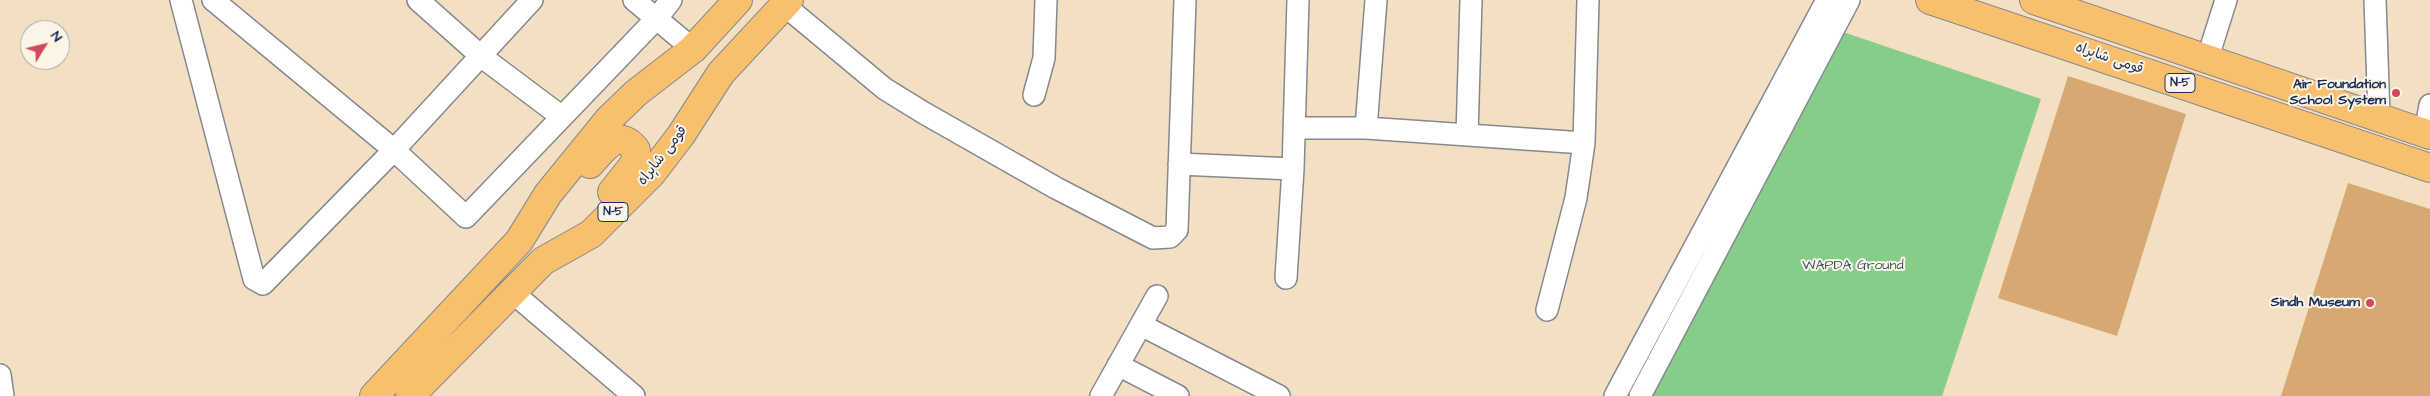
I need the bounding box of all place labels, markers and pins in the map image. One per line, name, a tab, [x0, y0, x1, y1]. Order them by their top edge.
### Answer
place label: Air Foundation School System	[2290, 77, 2386, 110]
marker: Air Foundation School System	[2390, 87, 2402, 99]
place label: Sindh Museum	[2271, 295, 2360, 311]
marker: Sindh Museum	[2364, 297, 2376, 309]

